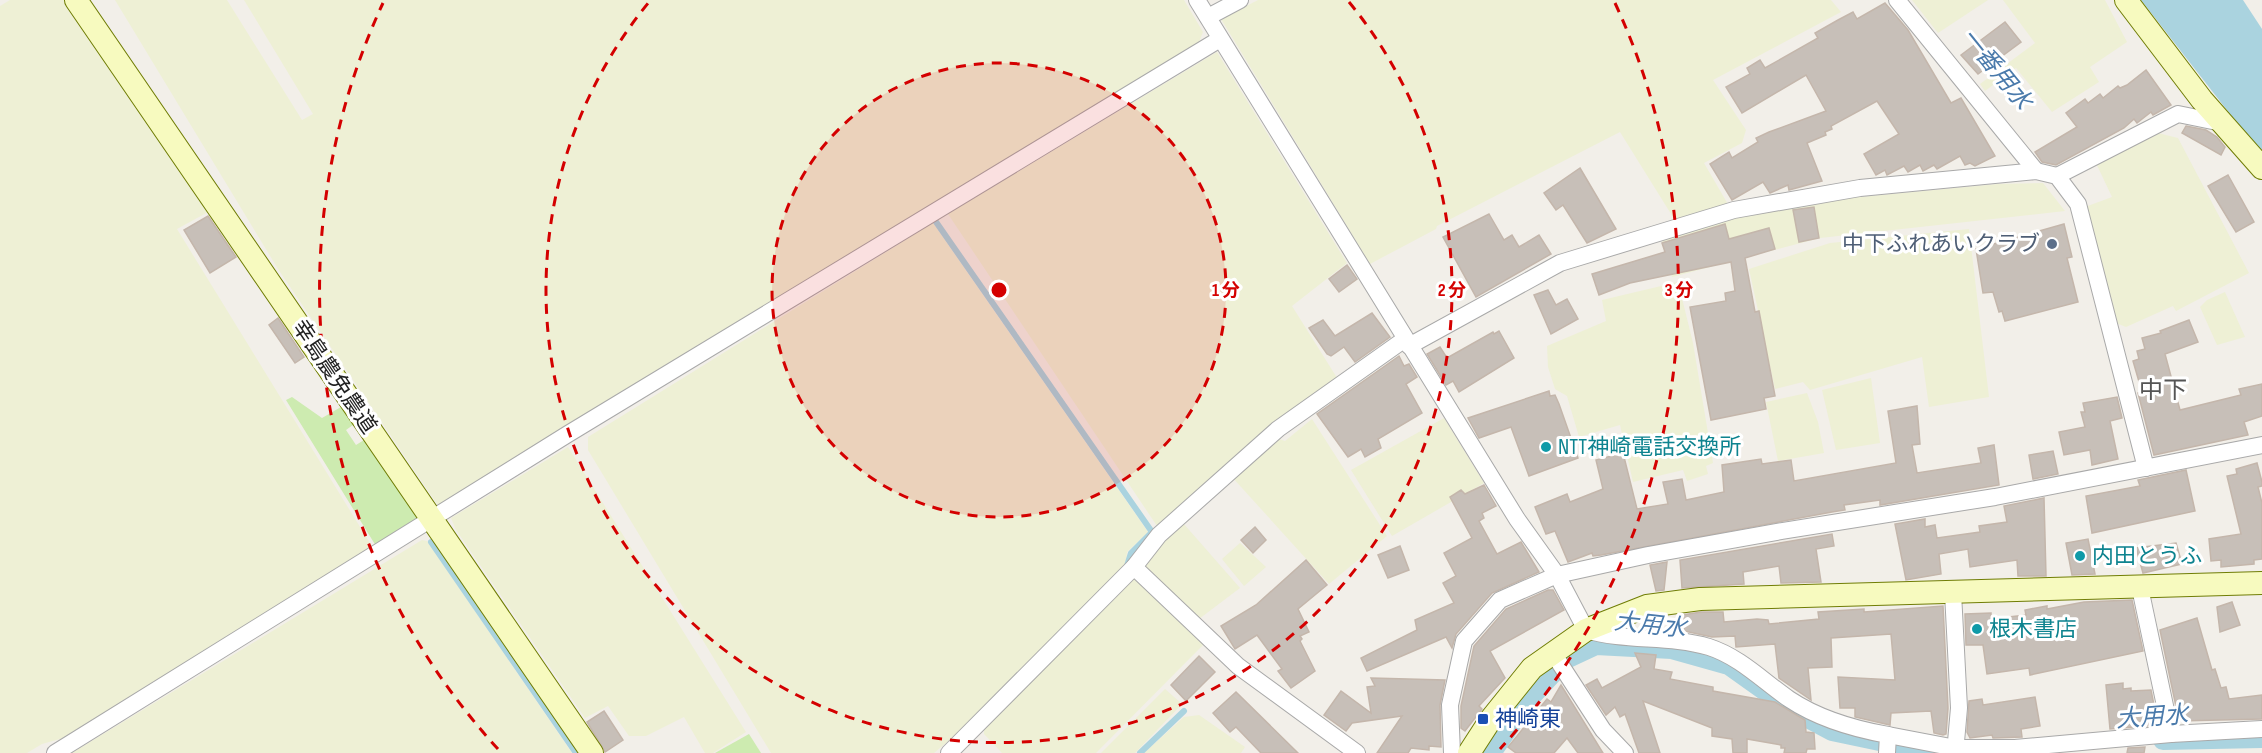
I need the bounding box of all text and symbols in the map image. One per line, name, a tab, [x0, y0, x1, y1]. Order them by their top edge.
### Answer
water label: 一番用水	[1955, 23, 2039, 118]
place label: 中下ふれあいクラブ	[1842, 231, 2040, 258]
marker: 中下ふれあいクラブ	[2045, 237, 2059, 251]
centre of rings	[989, 280, 1009, 300]
text: 1 分	[1212, 280, 1240, 301]
text: 2 分	[1438, 280, 1466, 301]
text: 3 分	[1665, 280, 1693, 301]
street label: 幸島農免農道	[286, 315, 382, 439]
district label: 中下	[2139, 376, 2187, 405]
place label: NTT神崎電話交換所	[1558, 434, 1741, 461]
marker: NTT神崎電話交換所	[1539, 440, 1553, 454]
place label: 内田とうふ	[2092, 543, 2202, 570]
marker: 内田とうふ	[2073, 549, 2087, 563]
water label: 大用水	[1613, 607, 1690, 643]
place label: 根木書店	[1989, 616, 2077, 643]
marker: 根木書店	[1970, 622, 1984, 636]
water label: 大用水	[2115, 700, 2192, 734]
place label: 神崎東	[1495, 706, 1561, 733]
marker: 神崎東	[1476, 712, 1490, 726]

